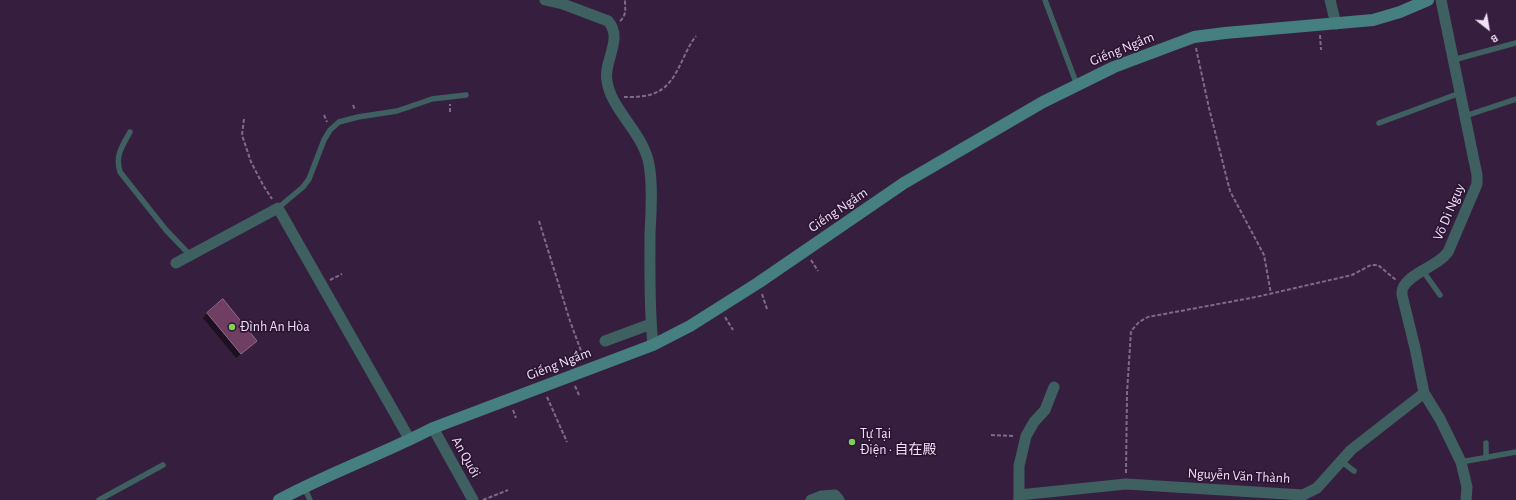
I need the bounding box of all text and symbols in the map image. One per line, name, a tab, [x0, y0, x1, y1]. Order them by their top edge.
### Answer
north arrow	[1468, 8, 1508, 48]
street label: Giếng Ngầm	[1087, 28, 1157, 70]
text: B	[1489, 32, 1500, 45]
street label: Võ Di Nguy	[1430, 181, 1468, 243]
street label: Giếng Ngầm	[805, 184, 871, 236]
place label: Đình An Hòa	[240, 319, 310, 335]
marker: Đình An Hòa	[227, 322, 237, 332]
street label: Giếng Ngầm	[524, 344, 594, 384]
place label: Tự Tại Điện • 自在殿	[860, 426, 936, 458]
street label: An Quới	[448, 434, 484, 480]
marker: Tự Tại Điện • 自在殿	[847, 437, 857, 447]
street label: Nguyễn Văn Thành	[1187, 465, 1291, 487]

